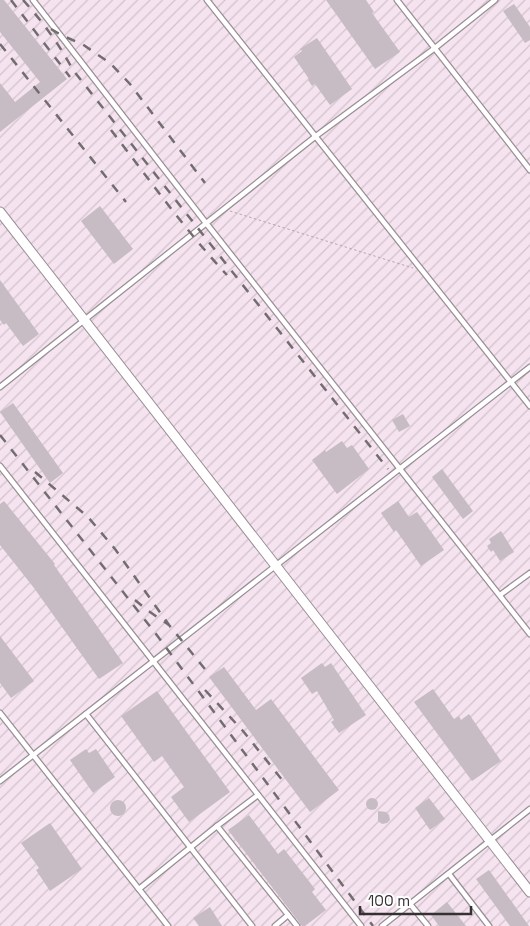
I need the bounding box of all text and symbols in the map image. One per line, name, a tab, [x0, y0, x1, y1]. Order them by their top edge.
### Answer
scale bar	[360, 884, 471, 916]
text: 100 m	[368, 891, 410, 910]

